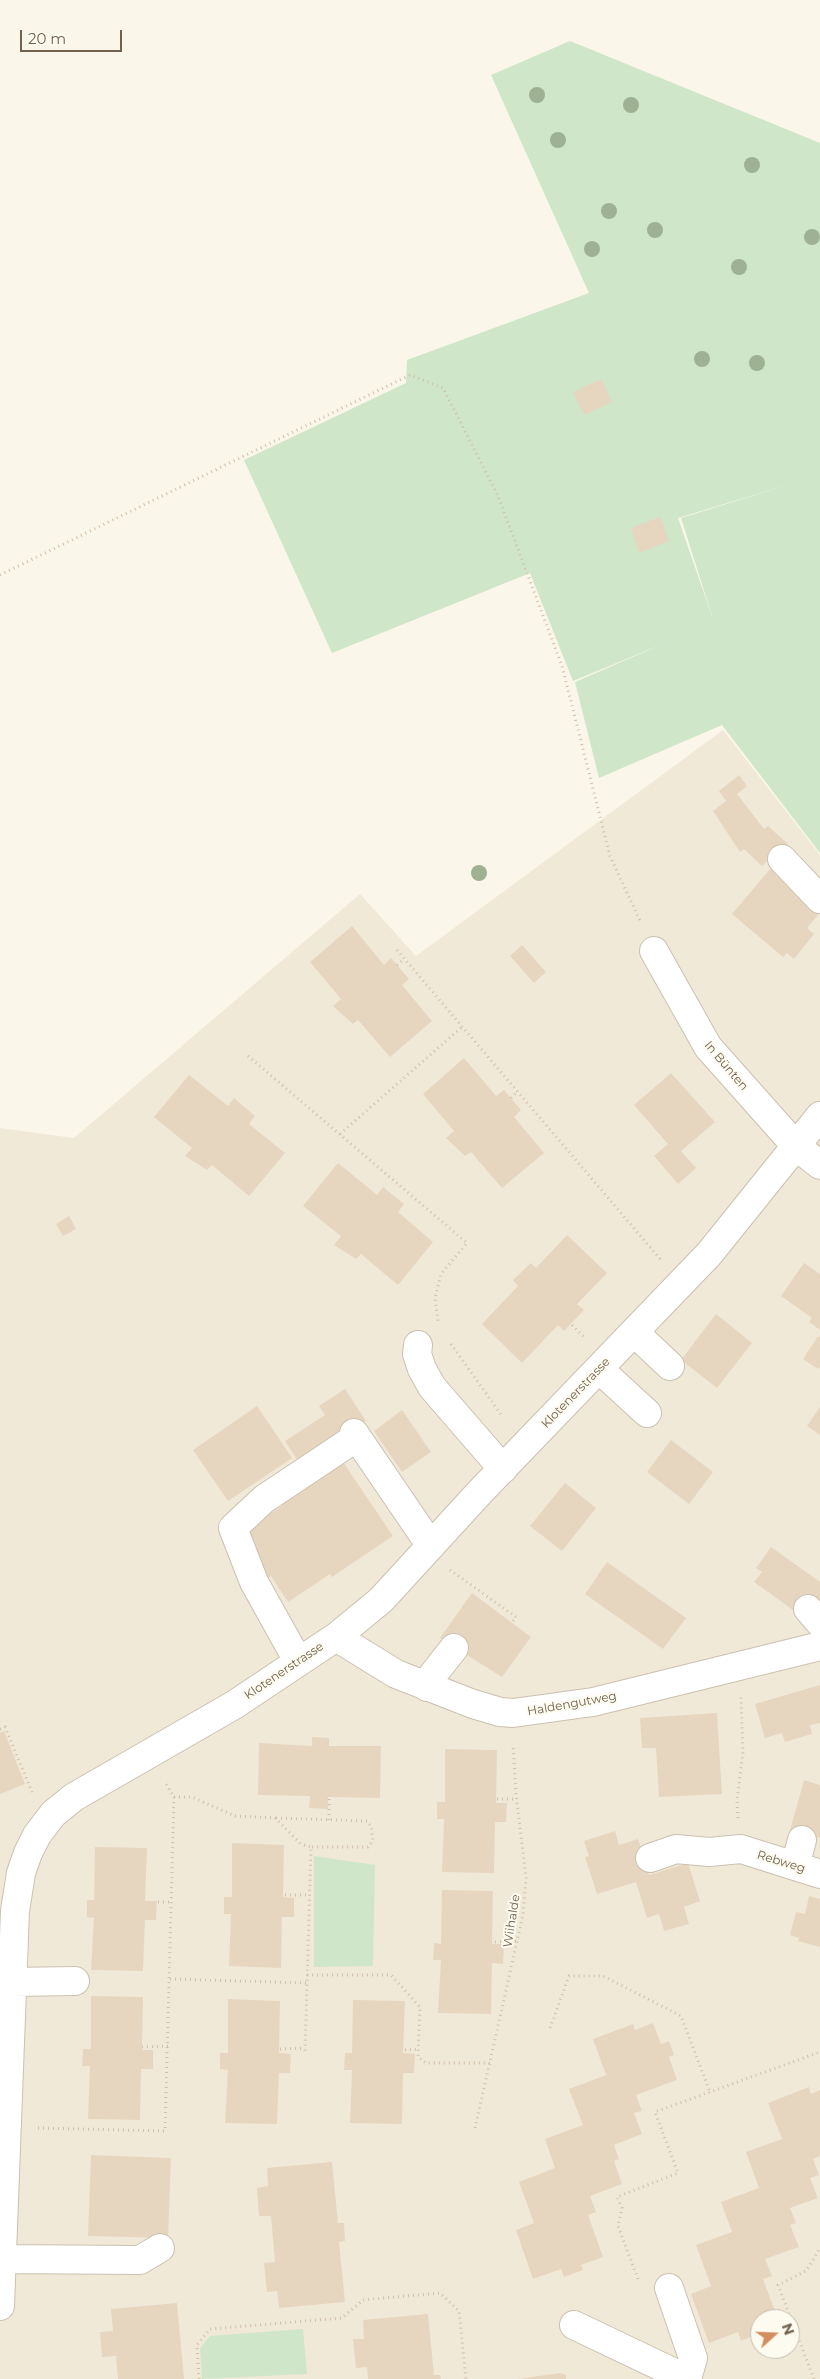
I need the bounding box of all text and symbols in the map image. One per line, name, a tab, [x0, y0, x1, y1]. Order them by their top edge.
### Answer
scale bar	[22, 20, 125, 52]
text: 20 m	[28, 29, 66, 48]
street label: In Bünten	[701, 1038, 751, 1094]
street label: Klotenerstrasse	[539, 1355, 613, 1431]
street label: Klotenerstrasse	[242, 1639, 326, 1703]
street label: Haldengutweg	[526, 1689, 618, 1719]
street label: Rebweg	[755, 1848, 807, 1876]
street label: Wiihalde	[501, 1894, 523, 1948]
north arrow	[750, 2309, 800, 2359]
text: N	[778, 2321, 799, 2338]

